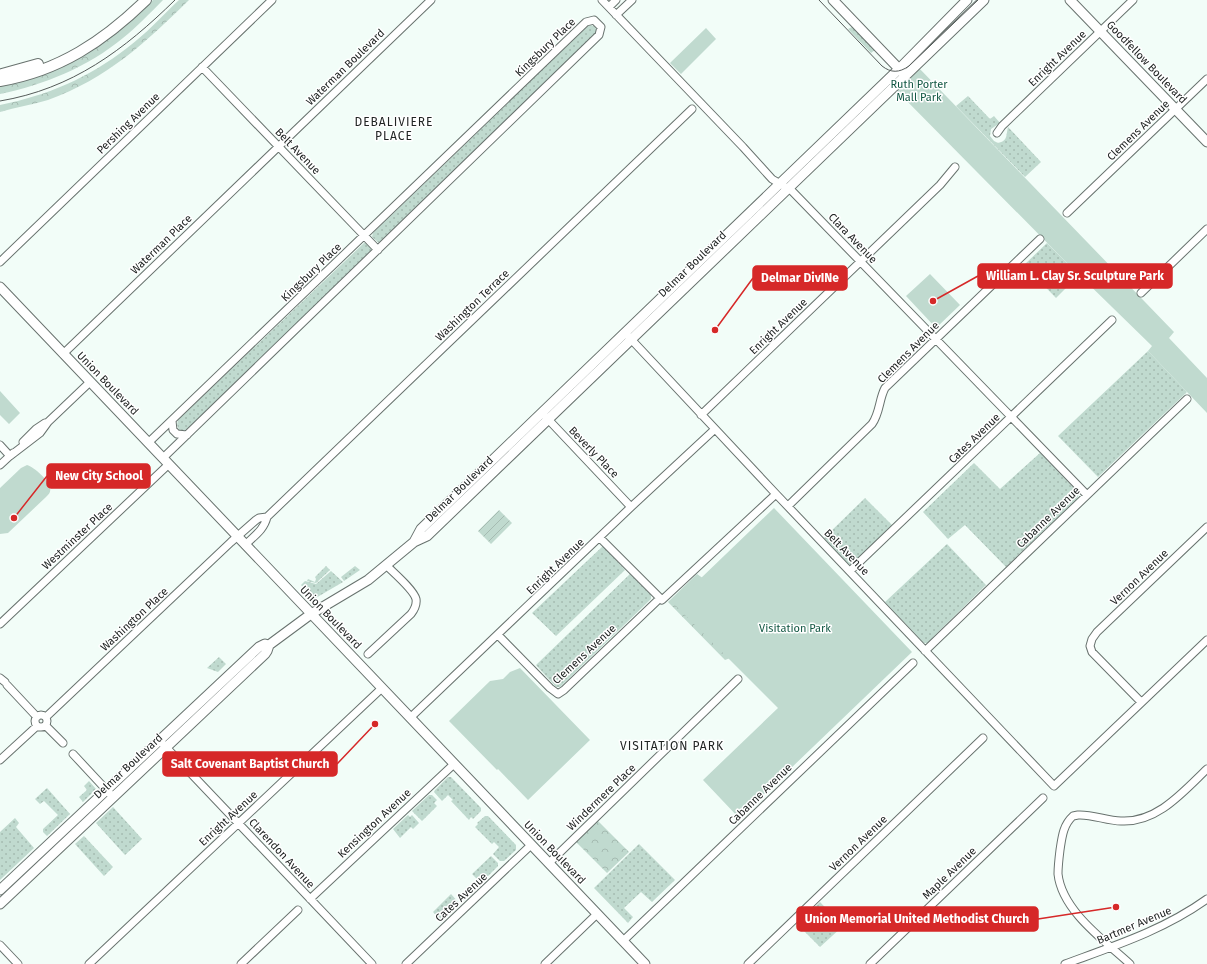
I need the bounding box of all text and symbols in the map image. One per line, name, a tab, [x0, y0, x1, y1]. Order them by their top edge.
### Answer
street label: Kingsbury Place	[512, 15, 578, 79]
street label: Goodfellow Boulevard	[1104, 18, 1189, 106]
street label: Waterman Boulevard	[303, 27, 387, 108]
street label: Enright Avenue	[1026, 28, 1089, 89]
park label: Ruth Porter Mall Park	[890, 78, 948, 104]
street label: Pershing Avenue	[94, 90, 163, 157]
street label: Clemens Avenue	[1104, 97, 1172, 163]
district label: DEBALIVIERE PLACE	[354, 115, 434, 143]
street label: Belt Avenue	[272, 125, 323, 177]
street label: Clara Avenue	[826, 211, 880, 266]
street label: Waterman Place	[128, 212, 195, 277]
street label: Delmar Boulevard	[656, 229, 729, 300]
street label: Kingsbury Place	[278, 240, 344, 304]
callout: William L. Clay Sr. Sculpture Park	[978, 264, 1172, 288]
callout: Delmar DivINe	[753, 266, 847, 290]
street label: Washington Terrace	[433, 267, 512, 344]
text: William L. Clay Sr. Sculpture Park	[986, 269, 1164, 283]
text: Delmar DivINe	[761, 271, 839, 285]
street label: Enright Avenue	[747, 296, 810, 357]
street label: Clemens Avenue	[875, 319, 942, 386]
street label: Union Boulevard	[74, 349, 141, 418]
street label: Cates Avenue	[946, 411, 1003, 466]
street label: Beverly Place	[566, 424, 621, 481]
street label: Delmar Boulevard	[423, 454, 496, 525]
callout: New City School	[47, 464, 150, 488]
text: New City School	[55, 469, 143, 483]
street label: Cabanne Avenue	[1014, 484, 1083, 551]
street label: Westminster Place	[39, 500, 115, 572]
street label: Belt Avenue	[821, 526, 872, 578]
street label: Enright Avenue	[524, 536, 587, 597]
street label: Vernon Avenue	[1108, 547, 1171, 608]
street label: Union Boulevard	[297, 583, 364, 652]
street label: Washington Place	[98, 585, 171, 654]
street label: Clemens Avenue	[550, 622, 619, 687]
park label: Visitation Park	[759, 622, 831, 635]
street label: Delmar Boulevard	[91, 731, 165, 802]
district label: VISITATION PARK	[620, 739, 724, 753]
callout: Salt Covenant Baptist Church	[163, 752, 337, 776]
text: Salt Covenant Baptist Church	[171, 757, 329, 771]
street label: Windermere Place	[564, 761, 638, 833]
street label: Cabanne Avenue	[726, 761, 795, 828]
street label: Kensington Avenue	[335, 786, 414, 861]
street label: Enright Avenue	[196, 788, 260, 849]
street label: Vernon Avenue	[827, 813, 890, 874]
street label: Clarendon Avenue	[246, 816, 317, 891]
street label: Union Boulevard	[521, 818, 588, 887]
street label: Maple Avenue	[920, 844, 979, 902]
street label: Cates Avenue	[433, 870, 490, 925]
street label: Bartmer Avenue	[1095, 904, 1174, 947]
callout: Union Memorial United Methodist Church	[797, 907, 1038, 931]
text: Union Memorial United Methodist Church	[805, 912, 1029, 926]

